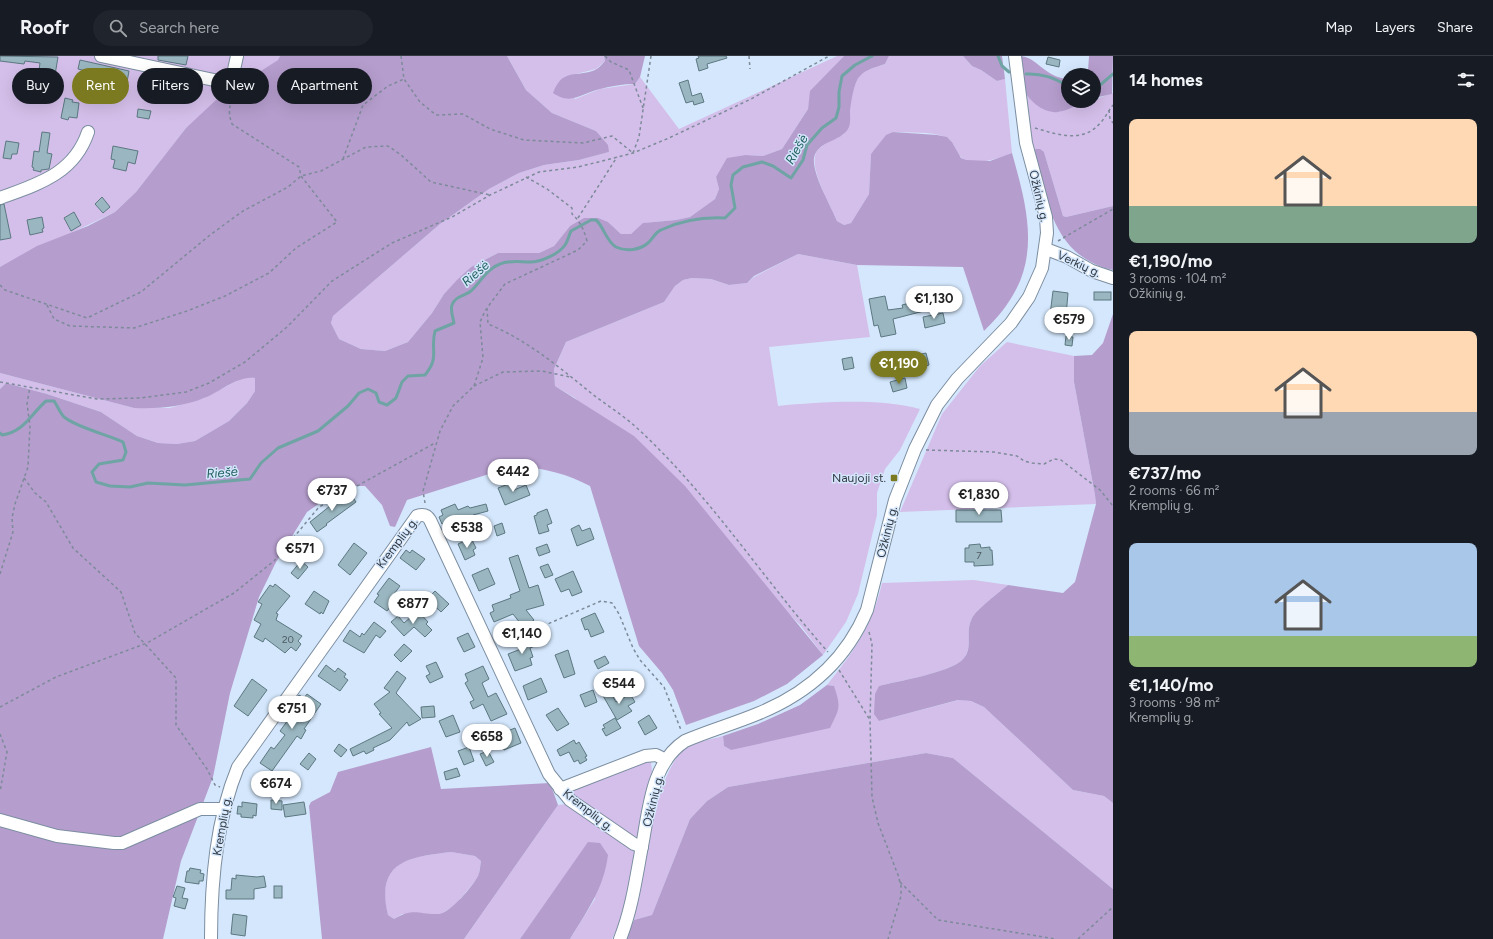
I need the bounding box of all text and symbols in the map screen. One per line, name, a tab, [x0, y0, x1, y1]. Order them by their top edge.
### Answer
search box	[93, 10, 373, 46]
text: Roofr	[20, 16, 69, 39]
icon: search	[107, 17, 129, 39]
text: Search here	[139, 19, 219, 37]
text: Map	[1325, 19, 1353, 36]
text: Layers	[1375, 19, 1415, 36]
text: Share	[1437, 19, 1473, 36]
chip: Buy	[12, 68, 64, 104]
chip: Rent	[72, 68, 129, 104]
chip: Filters	[137, 68, 203, 104]
chip: New	[211, 68, 269, 104]
chip: Apartment	[277, 68, 372, 104]
map controls	[1061, 68, 1101, 108]
button: layers	[1061, 68, 1101, 108]
icon: filters	[1455, 69, 1477, 91]
text: 14 homes	[1129, 70, 1203, 90]
water label: Riešė	[782, 132, 811, 167]
icon: home	[1267, 145, 1339, 217]
street label: Ožkinių g.	[1026, 169, 1052, 223]
street label: Verkių g.	[1055, 248, 1103, 280]
text: €1,190/mo	[1129, 251, 1212, 271]
water label: Riešė	[459, 257, 492, 289]
text: 3 rooms · 104 m²	[1129, 271, 1226, 286]
pin: €1,130	[901, 286, 967, 320]
text: Ožkinių g.	[1129, 286, 1186, 301]
text: €1,130	[914, 291, 954, 306]
pin: €579	[1045, 307, 1093, 341]
text: €579	[1053, 312, 1085, 327]
pin: €1,190	[866, 351, 932, 385]
text: €1,190	[879, 356, 919, 371]
icon: home	[1267, 357, 1339, 429]
pin: €442	[489, 459, 537, 493]
text: €737/mo	[1129, 463, 1201, 483]
water label: Riešė	[206, 464, 238, 481]
text: €442	[496, 464, 530, 479]
place label: Naujoji st.	[832, 471, 886, 485]
marker: Naujoji st.	[889, 473, 899, 483]
pin: €737	[308, 478, 356, 512]
pin: €1,830	[946, 482, 1012, 516]
text: €737	[317, 483, 347, 498]
text: 2 rooms · 66 m²	[1129, 483, 1219, 498]
text: €1,830	[958, 487, 1000, 502]
text: Kremplių g.	[1129, 498, 1194, 513]
street label: Ožkinių g.	[874, 505, 900, 559]
street label: Kremplių g.	[373, 515, 421, 571]
pin: €538	[443, 515, 491, 549]
text: €538	[451, 520, 483, 535]
pin: €571	[276, 536, 324, 570]
text: €571	[285, 541, 315, 556]
house number: 7	[976, 549, 982, 562]
icon: home	[1267, 569, 1339, 641]
pin: €877	[389, 591, 437, 625]
text: €877	[397, 596, 429, 611]
pin: €1,140	[489, 621, 555, 655]
text: €1,140	[502, 626, 542, 641]
house number: 20	[282, 633, 294, 646]
pin: €544	[595, 671, 643, 705]
text: €1,140/mo	[1129, 675, 1213, 695]
text: €544	[602, 676, 636, 691]
text: 3 rooms · 98 m²	[1129, 695, 1220, 710]
pin: €751	[268, 696, 316, 730]
text: €751	[277, 701, 307, 716]
text: Kremplių g.	[1129, 710, 1194, 725]
pin: €658	[463, 724, 511, 758]
text: €658	[471, 729, 503, 744]
pin: €674	[252, 771, 300, 805]
street label: Ožkinių g.	[640, 774, 666, 828]
text: €674	[260, 776, 292, 791]
street label: Kremplių g.	[560, 786, 616, 834]
street label: Kremplių g.	[210, 795, 234, 857]

